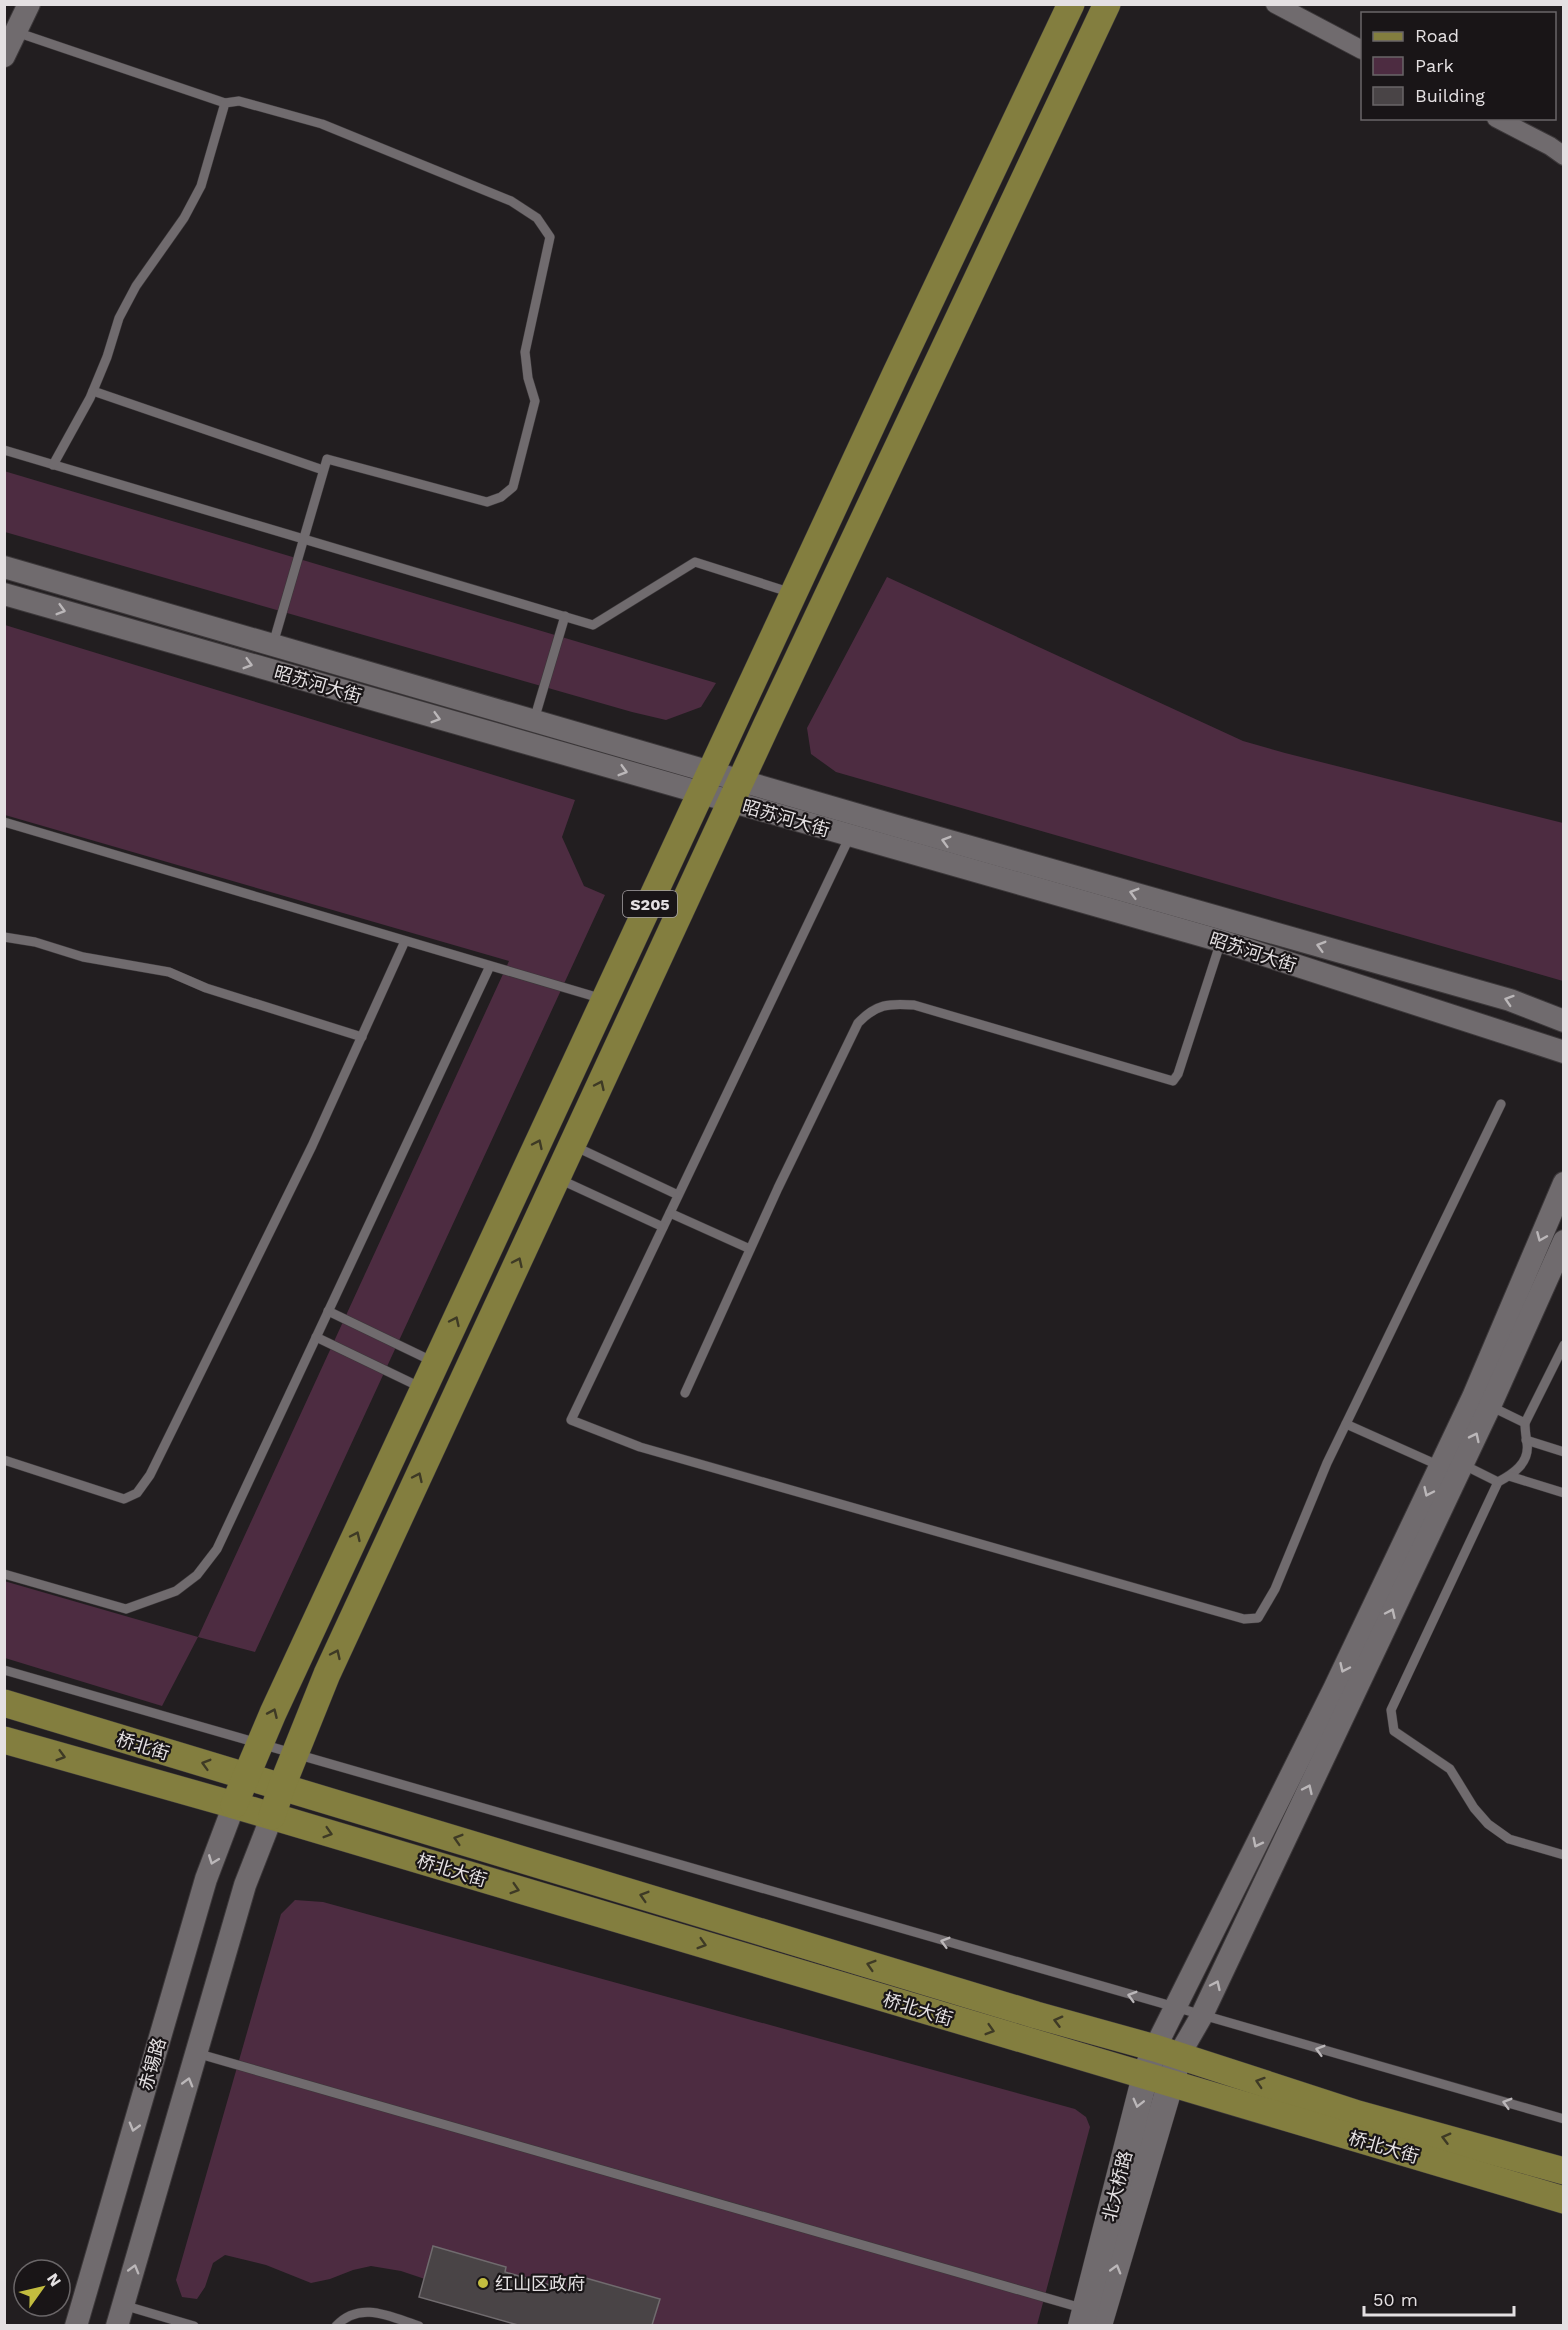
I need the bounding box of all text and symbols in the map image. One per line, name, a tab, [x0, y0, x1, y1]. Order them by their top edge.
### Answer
legend	[1361, 12, 1556, 120]
text: Road	[1415, 25, 1459, 46]
text: Park	[1415, 55, 1454, 76]
text: Building	[1415, 85, 1485, 106]
one-way arrow	[56, 603, 66, 616]
one-way arrow	[242, 657, 253, 669]
street label: 昭苏河大街	[272, 662, 364, 706]
one-way arrow	[430, 711, 441, 723]
one-way arrow	[618, 764, 628, 777]
street label: 昭苏河大街	[740, 796, 832, 840]
one-way arrow	[941, 835, 951, 848]
one-way arrow	[1129, 888, 1139, 901]
road number: S205	[623, 891, 677, 917]
street label: 昭苏河大街	[1207, 928, 1299, 976]
one-way arrow	[1316, 941, 1326, 954]
one-way arrow	[1504, 995, 1515, 1007]
one-way arrow	[593, 1081, 605, 1092]
one-way arrow	[530, 1139, 542, 1150]
one-way arrow	[1536, 1231, 1548, 1242]
one-way arrow	[511, 1258, 523, 1269]
one-way arrow	[448, 1316, 460, 1327]
one-way arrow	[1468, 1433, 1479, 1443]
one-way arrow	[411, 1473, 423, 1484]
one-way arrow	[1423, 1486, 1435, 1497]
one-way arrow	[348, 1531, 360, 1542]
one-way arrow	[1384, 1609, 1396, 1620]
one-way arrow	[329, 1650, 341, 1661]
one-way arrow	[1340, 1662, 1352, 1673]
one-way arrow	[266, 1708, 278, 1719]
street label: 桥北街	[114, 1728, 172, 1764]
one-way arrow	[55, 1749, 66, 1761]
one-way arrow	[201, 1759, 211, 1772]
one-way arrow	[1301, 1785, 1313, 1796]
one-way arrow	[323, 1826, 333, 1838]
one-way arrow	[453, 1834, 464, 1846]
one-way arrow	[1253, 1837, 1265, 1848]
street label: 桥北大街	[415, 1849, 489, 1891]
one-way arrow	[208, 1853, 220, 1864]
one-way arrow	[509, 1882, 520, 1894]
one-way arrow	[639, 1891, 650, 1903]
one-way arrow	[696, 1937, 707, 1949]
one-way arrow	[940, 1937, 951, 1949]
one-way arrow	[866, 1960, 877, 1972]
one-way arrow	[1208, 1980, 1220, 1991]
street label: 桥北大街	[881, 1988, 955, 2030]
one-way arrow	[1127, 1991, 1138, 2003]
one-way arrow	[1053, 2016, 1064, 2028]
one-way arrow	[984, 2023, 995, 2035]
street label: 赤锡路	[134, 2035, 170, 2093]
one-way arrow	[1315, 2045, 1326, 2057]
one-way arrow	[1255, 2076, 1266, 2089]
one-way arrow	[181, 2077, 193, 2088]
one-way arrow	[1132, 2098, 1145, 2108]
one-way arrow	[1502, 2098, 1512, 2111]
one-way arrow	[129, 2121, 141, 2132]
street label: 桥北大街	[1347, 2127, 1421, 2167]
one-way arrow	[1442, 2133, 1452, 2146]
street label: 北大桥路	[1098, 2149, 1136, 2223]
north arrow	[12, 2258, 72, 2318]
one-way arrow	[126, 2264, 139, 2274]
one-way arrow	[1109, 2264, 1121, 2275]
text: N	[43, 2270, 65, 2290]
place label: 红山区政府	[495, 2273, 585, 2294]
marker: 红山区政府	[476, 2276, 490, 2290]
scale bar	[1364, 2279, 1514, 2317]
text: 50 m	[1373, 2289, 1418, 2310]

